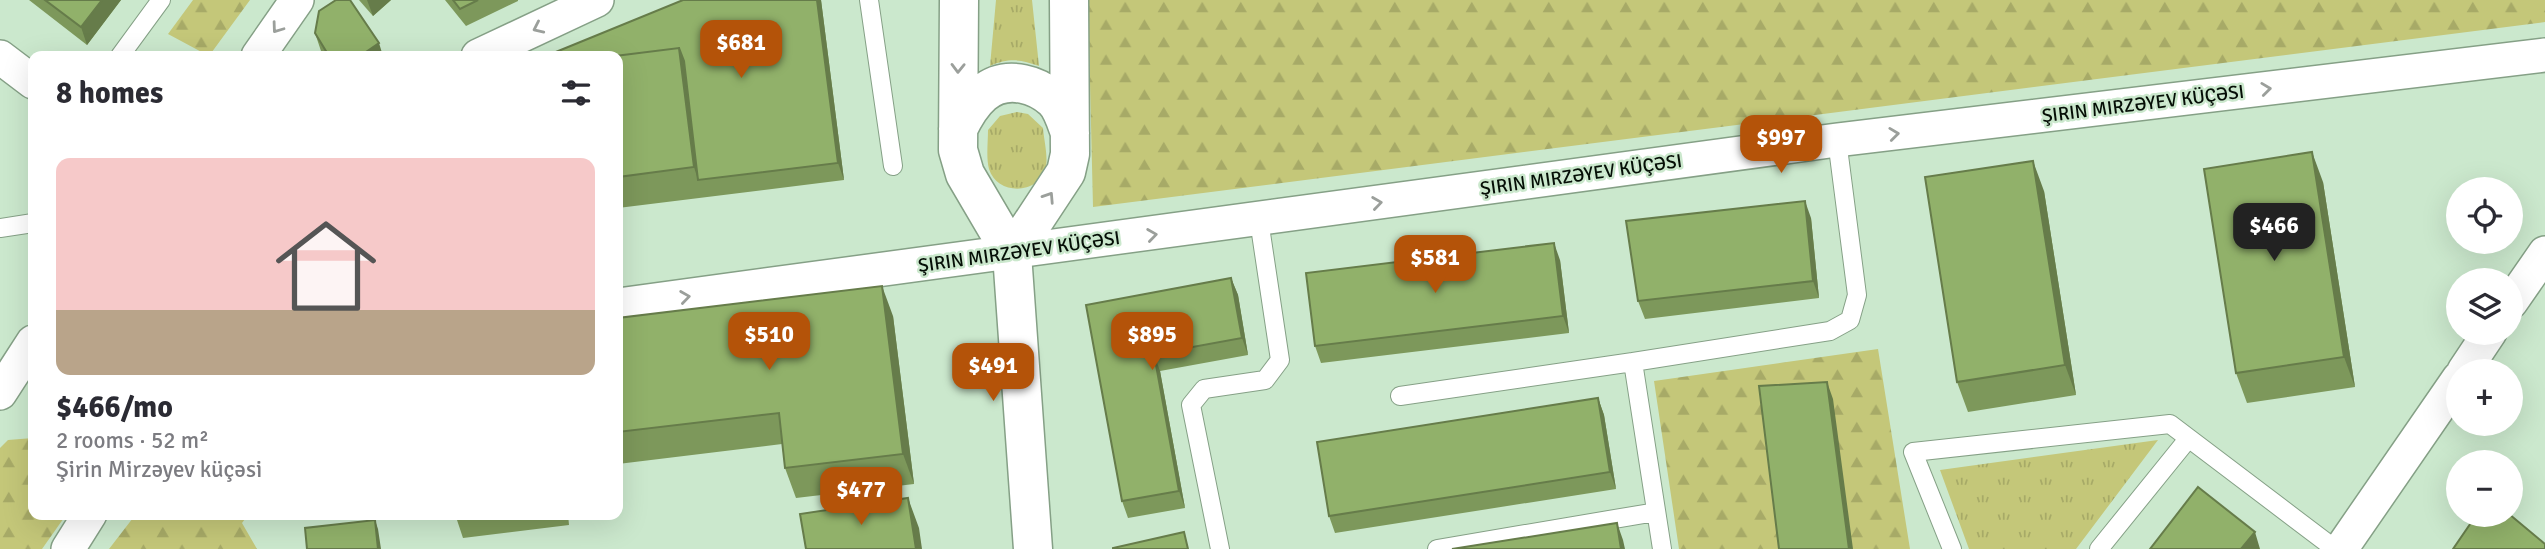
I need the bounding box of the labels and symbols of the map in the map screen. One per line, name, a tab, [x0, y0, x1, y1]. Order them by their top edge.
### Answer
one-way arrow	[273, 20, 285, 33]
one-way arrow	[532, 20, 545, 34]
pin: $681	[700, 20, 782, 80]
one-way arrow	[951, 63, 966, 74]
street label: ŞIRIN MIRZƏYEV KÜÇƏSI	[2040, 80, 2246, 128]
one-way arrow	[2260, 81, 2272, 96]
pin: $997	[1740, 116, 1822, 175]
one-way arrow	[1888, 126, 1900, 141]
street label: ŞIRIN MIRZƏYEV KÜÇƏSI	[1478, 149, 1684, 201]
one-way arrow	[1041, 191, 1054, 204]
one-way arrow	[1372, 196, 1383, 211]
pin: $466	[2233, 204, 2315, 263]
street label: ŞIRIN MIRZƏYEV KÜÇƏSI	[916, 226, 1122, 278]
one-way arrow	[1146, 227, 1158, 242]
pin: $581	[1394, 236, 1476, 295]
one-way arrow	[680, 289, 691, 304]
pin: $510	[728, 312, 810, 372]
pin: $895	[1111, 312, 1193, 372]
pin: $491	[952, 344, 1034, 403]
pin: $477	[820, 468, 902, 527]

